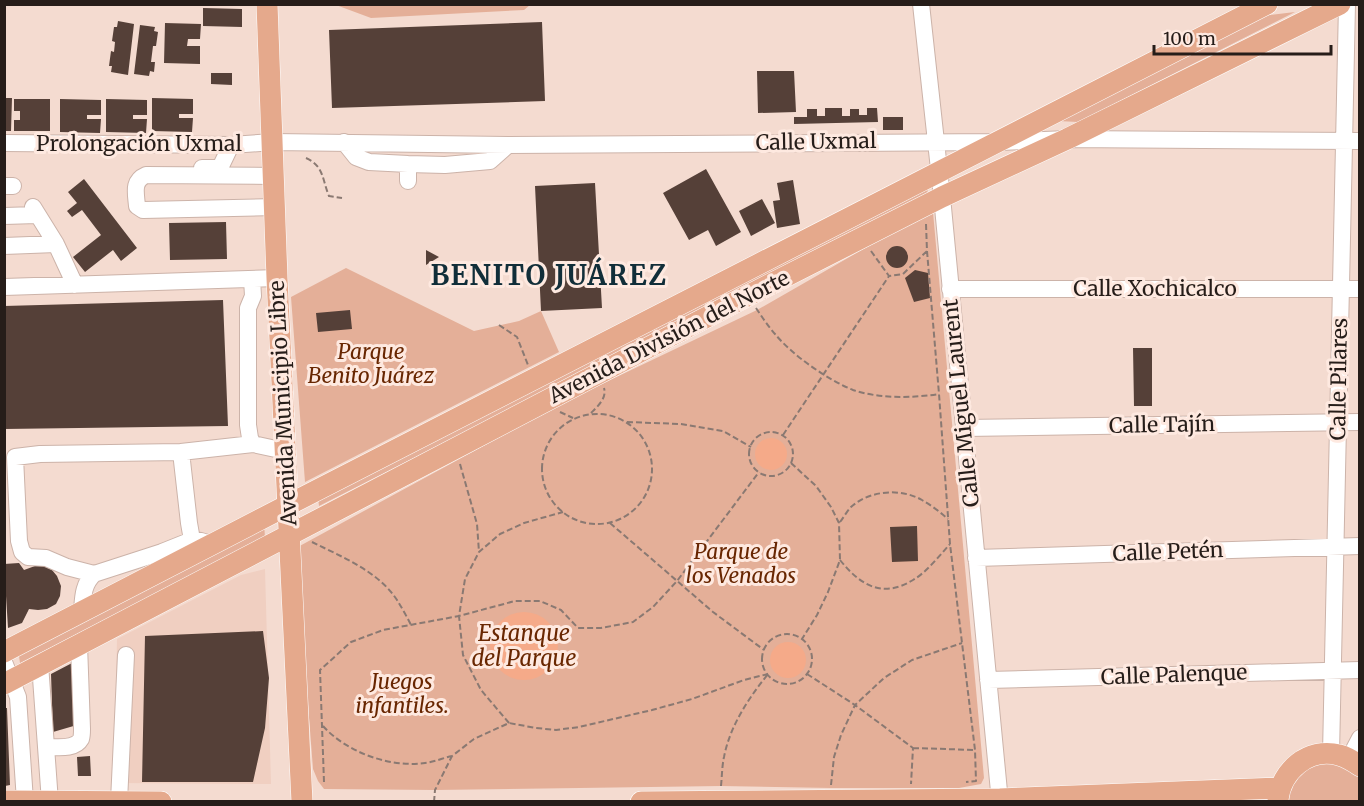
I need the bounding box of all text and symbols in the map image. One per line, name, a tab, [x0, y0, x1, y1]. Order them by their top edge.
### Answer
scale bar	[1154, 18, 1331, 56]
text: 100 m	[1163, 27, 1216, 50]
street label: Calle Uxmal	[755, 127, 877, 156]
street label: Prolongación Uxmal	[36, 130, 242, 157]
district label: BENITO JUÁREZ	[430, 257, 668, 292]
street label: Avenida División del Norte	[543, 264, 794, 410]
street label: Calle Xochicalco	[1073, 275, 1237, 302]
street label: Avenida Municipio Libre	[263, 280, 302, 527]
street label: Calle Miguel Laurent	[936, 298, 985, 508]
street label: Calle Pilares	[1324, 317, 1353, 440]
park label: Parque Benito Juárez	[308, 338, 434, 389]
street label: Calle Tajín	[1109, 410, 1215, 439]
street label: Calle Petén	[1112, 536, 1224, 567]
park label: Parque de los Venados	[686, 538, 796, 589]
water label: Estanque del Parque	[471, 619, 577, 672]
street label: Calle Palenque	[1100, 658, 1248, 691]
park label: Juegos infantiles.	[355, 668, 449, 719]

